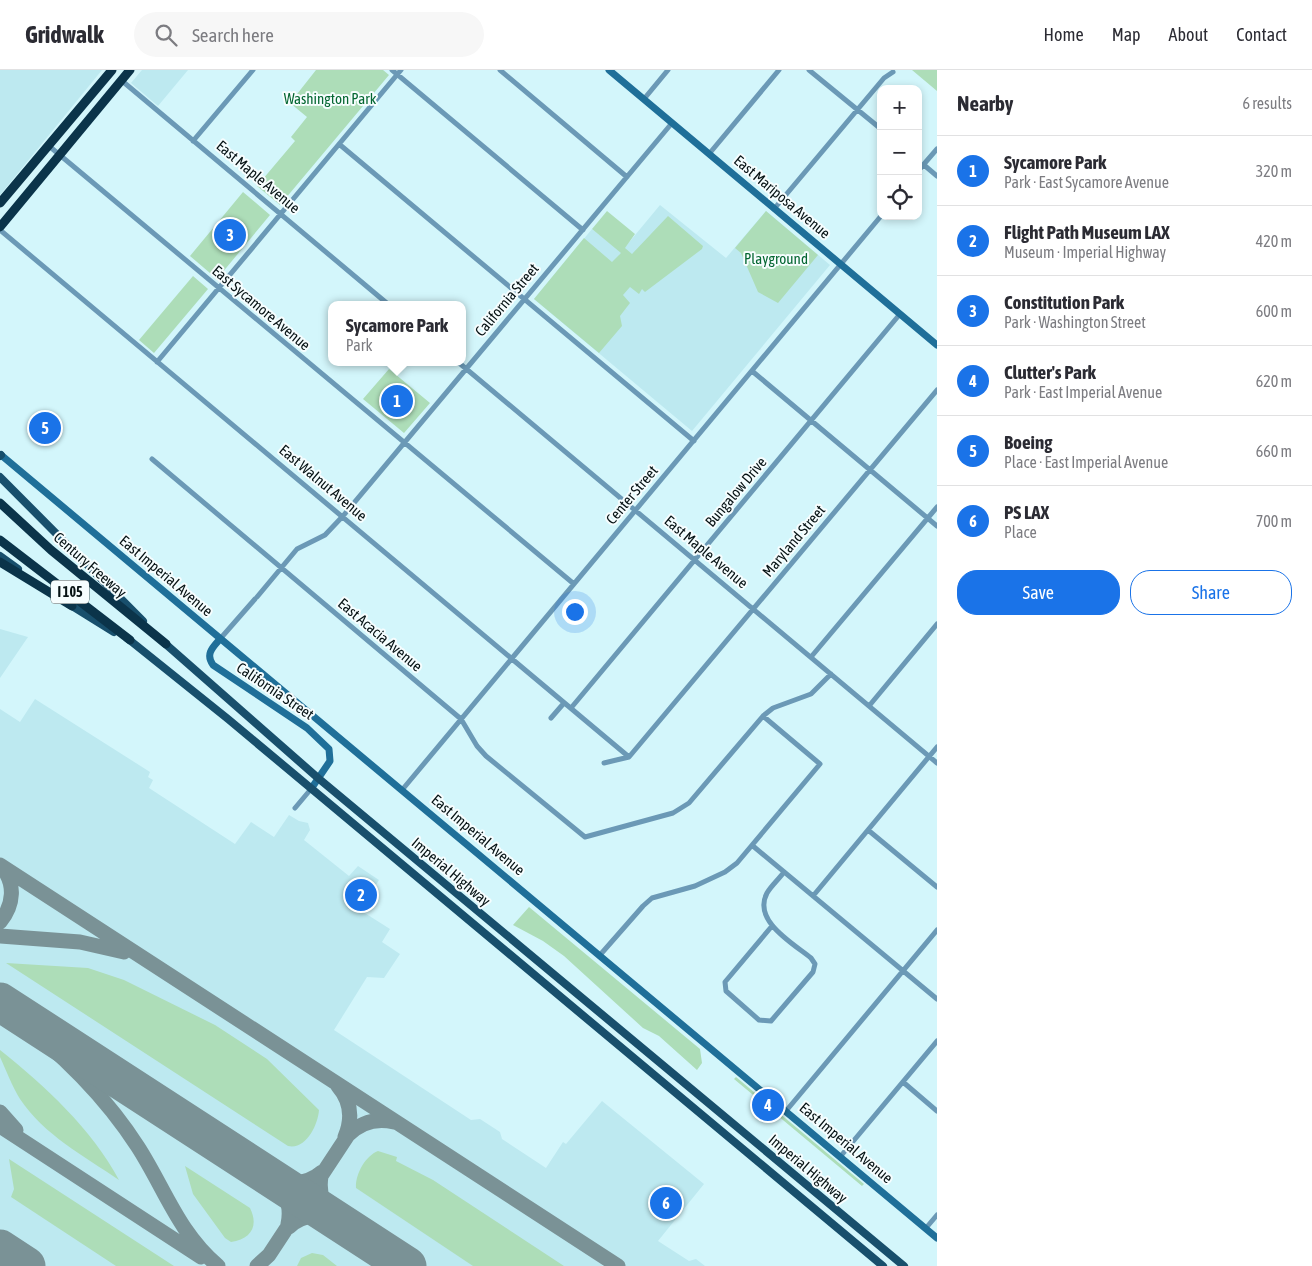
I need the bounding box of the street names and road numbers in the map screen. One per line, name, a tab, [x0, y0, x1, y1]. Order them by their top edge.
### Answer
street label: East Maple Avenue	[213, 137, 304, 216]
street label: East Mariposa Avenue	[731, 152, 834, 242]
street label: California Street	[471, 260, 542, 339]
street label: East Sycamore Avenue	[209, 262, 314, 354]
street label: East Walnut Avenue	[276, 441, 371, 524]
street label: Bungalow Drive	[702, 453, 770, 530]
street label: Center Street	[602, 462, 661, 527]
street label: Maryland Street	[759, 502, 828, 580]
street label: East Maple Avenue	[661, 512, 752, 591]
street label: Century Freeway	[51, 528, 130, 601]
street label: East Imperial Avenue	[116, 532, 216, 620]
road number: I 105	[51, 581, 89, 604]
street label: East Acacia Avenue	[335, 595, 426, 675]
street label: California Street	[233, 659, 317, 723]
street label: East Imperial Avenue	[428, 791, 528, 879]
street label: Imperial Highway	[409, 834, 494, 909]
street label: East Imperial Avenue	[796, 1099, 896, 1187]
street label: Imperial Highway	[766, 1131, 851, 1206]

